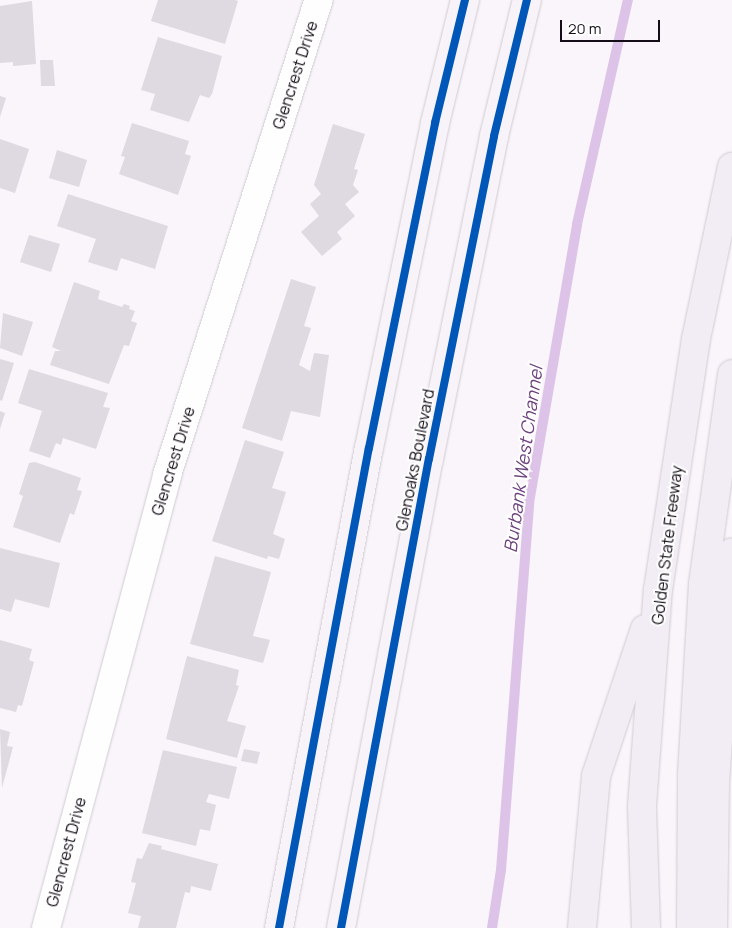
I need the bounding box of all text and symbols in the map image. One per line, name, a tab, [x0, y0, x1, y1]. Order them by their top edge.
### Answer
scale bar	[562, 10, 662, 42]
street label: Glencrest Drive	[268, 18, 322, 132]
text: 20 m	[568, 18, 601, 39]
water label: Burbank West Channel	[499, 364, 547, 554]
street label: Glenoaks Boulevard	[392, 387, 438, 533]
street label: Glencrest Drive	[147, 404, 199, 518]
street label: Golden State Freeway	[648, 464, 686, 626]
street label: Glencrest Drive	[42, 795, 90, 909]

